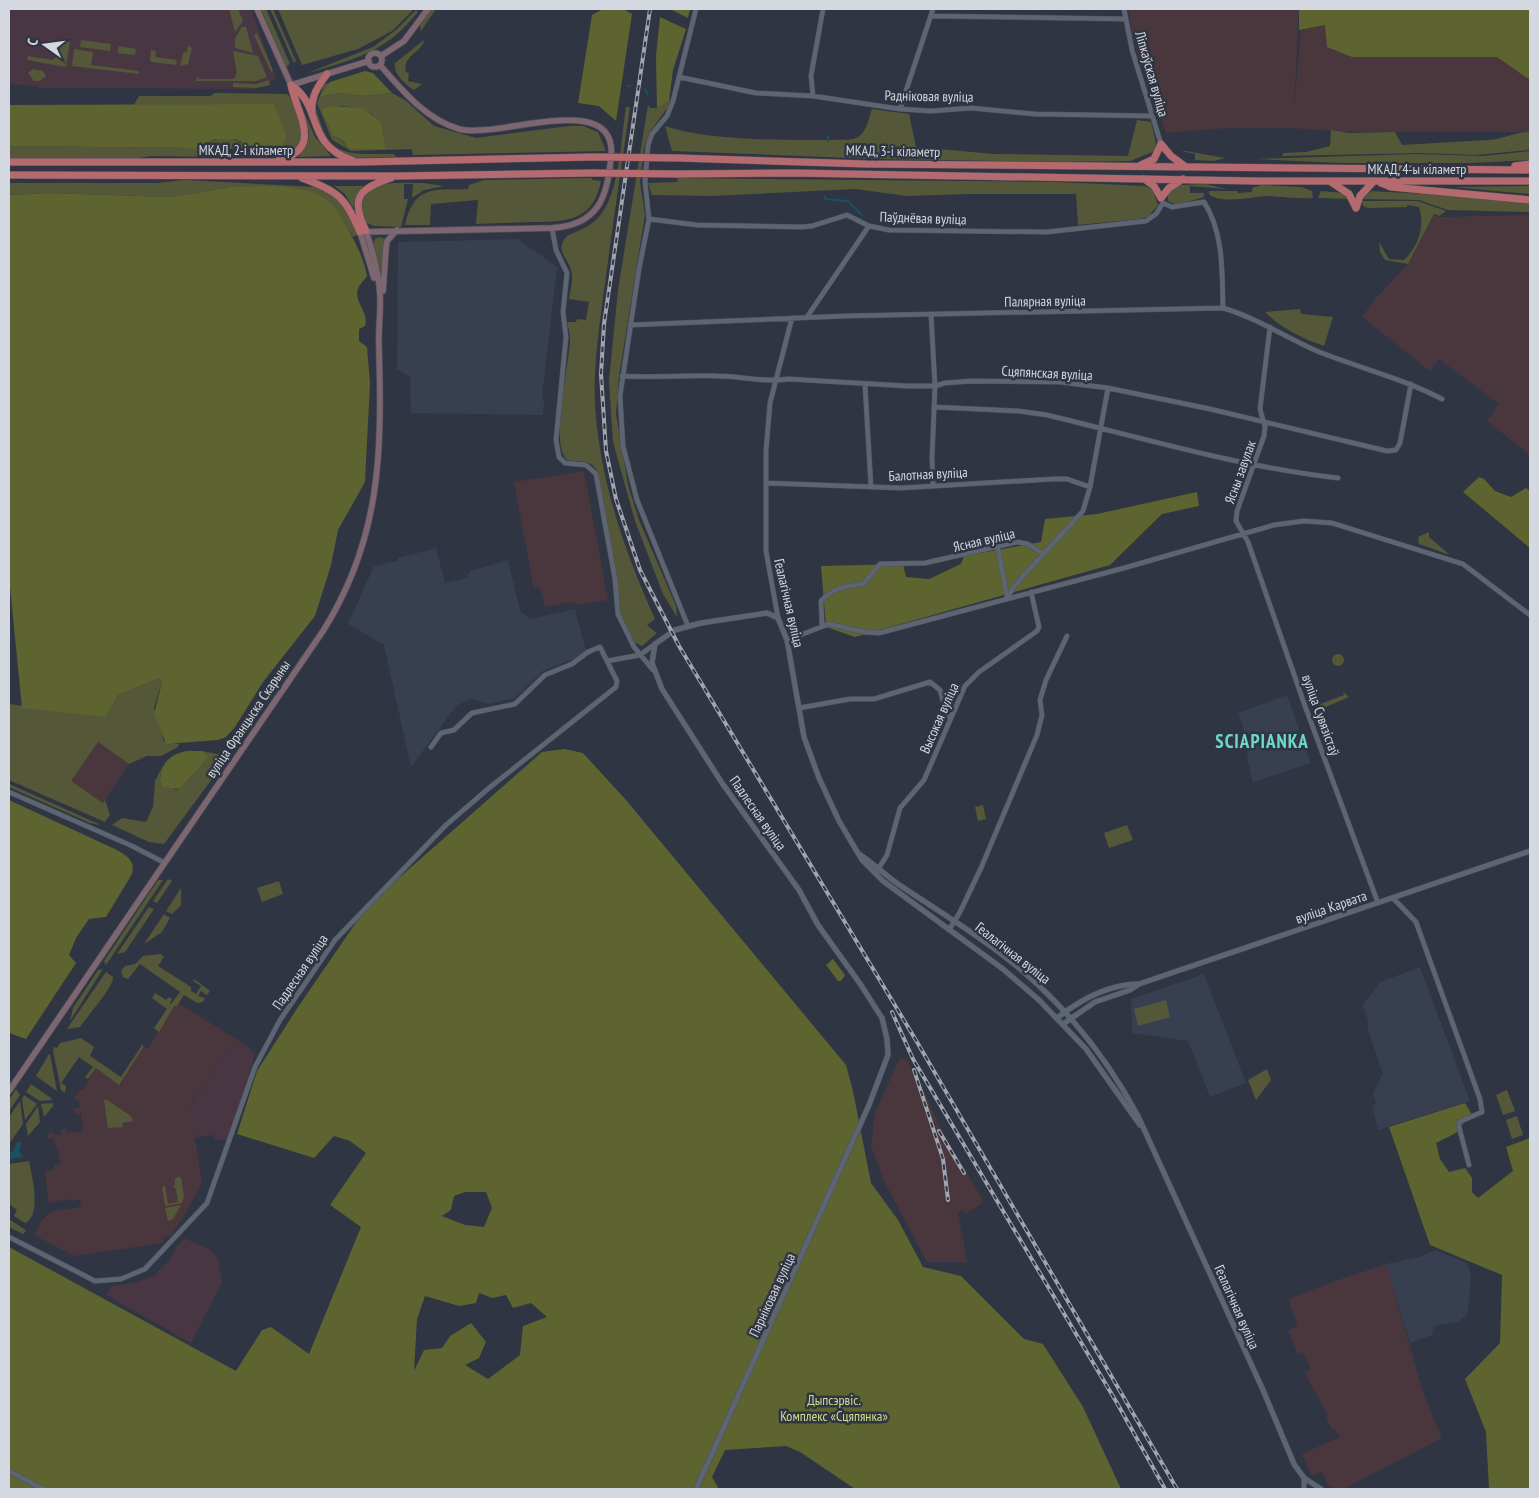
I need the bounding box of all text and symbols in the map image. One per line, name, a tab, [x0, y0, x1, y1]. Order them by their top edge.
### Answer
north arrow	[20, 20, 70, 70]
street label: Ліпкаўская вуліца	[1131, 28, 1173, 119]
text: С	[23, 36, 42, 47]
street label: Радніковая вуліца	[884, 86, 974, 106]
street label: МКАД, 2-і кіламетр	[199, 141, 293, 159]
street label: МКАД, 3-і кіламетр	[846, 141, 940, 161]
street label: МКАД, 4-ы кіламетр	[1368, 160, 1466, 178]
street label: Паўднёвая вуліца	[879, 207, 967, 229]
street label: Палярная вуліца	[1004, 291, 1086, 311]
street label: Сцяпянская вуліца	[1001, 362, 1093, 384]
street label: Ясны завулак	[1220, 437, 1260, 506]
street label: Балотная вуліца	[888, 463, 968, 485]
street label: Ясная вуліца	[951, 524, 1017, 556]
street label: Геалагічная вуліца	[770, 557, 808, 649]
street label: вуліца Францыска Скарыны	[202, 657, 294, 781]
street label: вуліца Сувязістаў	[1298, 672, 1344, 759]
street label: Высокая вуліца	[915, 680, 963, 756]
district label: SCIAPIANKA	[1215, 729, 1309, 753]
street label: Падлесная вуліца	[726, 772, 790, 854]
street label: вуліца Карвата	[1293, 886, 1369, 928]
street label: Геалагічная вуліца	[972, 918, 1054, 988]
street label: Падлесная вуліца	[268, 931, 332, 1013]
street label: Парніковая вуліца	[745, 1250, 799, 1340]
street label: Геалагічная вуліца	[1210, 1262, 1264, 1352]
park label: Дыпсэрвіс. Комплекс «Сцяпянка»	[780, 1391, 888, 1425]

